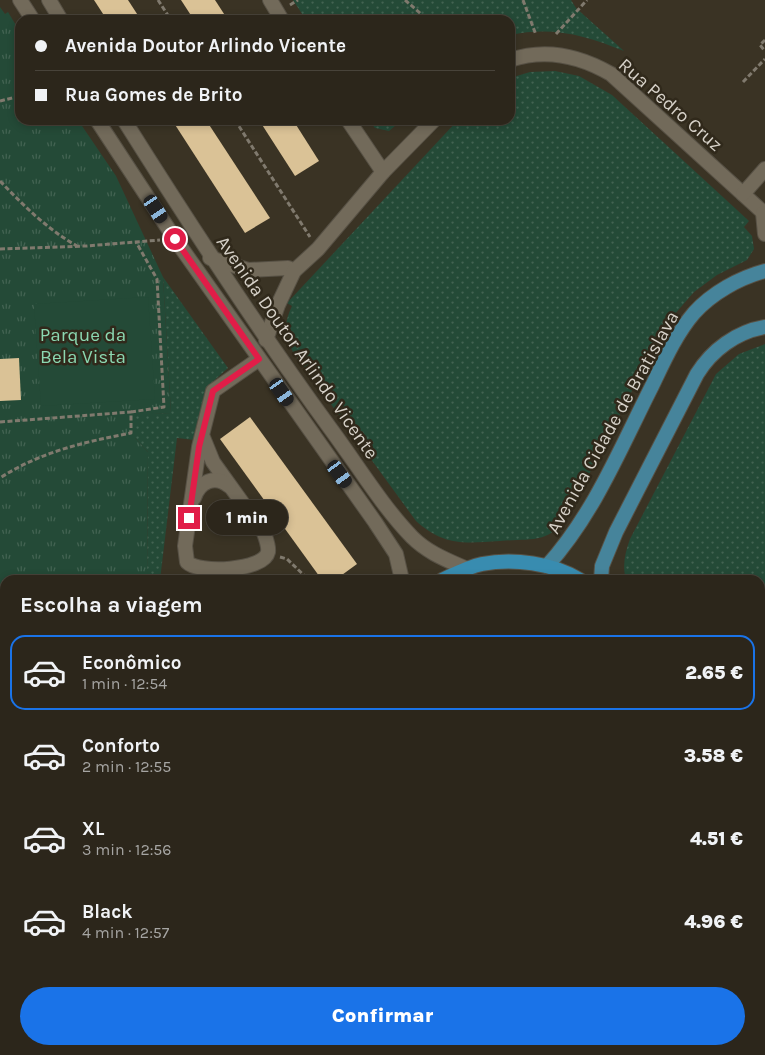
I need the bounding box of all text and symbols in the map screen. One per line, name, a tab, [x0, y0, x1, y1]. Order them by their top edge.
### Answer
text: Avenida Doutor Arlindo Vicente	[65, 35, 346, 57]
street label: Rua Pedro Cruz	[614, 54, 727, 156]
text: Rua Gomes de Brito	[65, 84, 242, 106]
car	[141, 192, 170, 226]
route start	[164, 228, 186, 250]
street label: Avenida Doutor Arlindo Vicente	[212, 232, 383, 463]
street label: Avenida Cidade de Bratislava	[542, 307, 683, 538]
park label: Parque da Bela Vista	[40, 324, 126, 368]
car	[267, 375, 296, 409]
car	[325, 457, 354, 491]
callout: 1 min	[206, 500, 289, 536]
route end	[178, 507, 200, 529]
text: 1 min	[226, 508, 268, 527]
text: Escolha a viagem	[20, 592, 203, 618]
icon: car	[22, 650, 67, 695]
text: Econômico	[82, 652, 182, 674]
text: 2.65 €	[685, 662, 743, 684]
text: 1 min · 12:54	[82, 674, 167, 693]
icon: car	[22, 733, 67, 778]
text: Conforto	[82, 735, 160, 757]
text: 3.58 €	[684, 745, 743, 767]
text: 2 min · 12:55	[82, 757, 171, 776]
icon: car	[22, 816, 67, 861]
text: XL	[82, 818, 104, 840]
text: 4.51 €	[690, 828, 743, 850]
text: 3 min · 12:56	[82, 840, 172, 859]
icon: car	[22, 899, 67, 944]
text: Black	[82, 901, 133, 923]
text: 4.96 €	[684, 911, 743, 933]
text: 4 min · 12:57	[82, 923, 169, 942]
button: Confirmar	[20, 987, 745, 1045]

